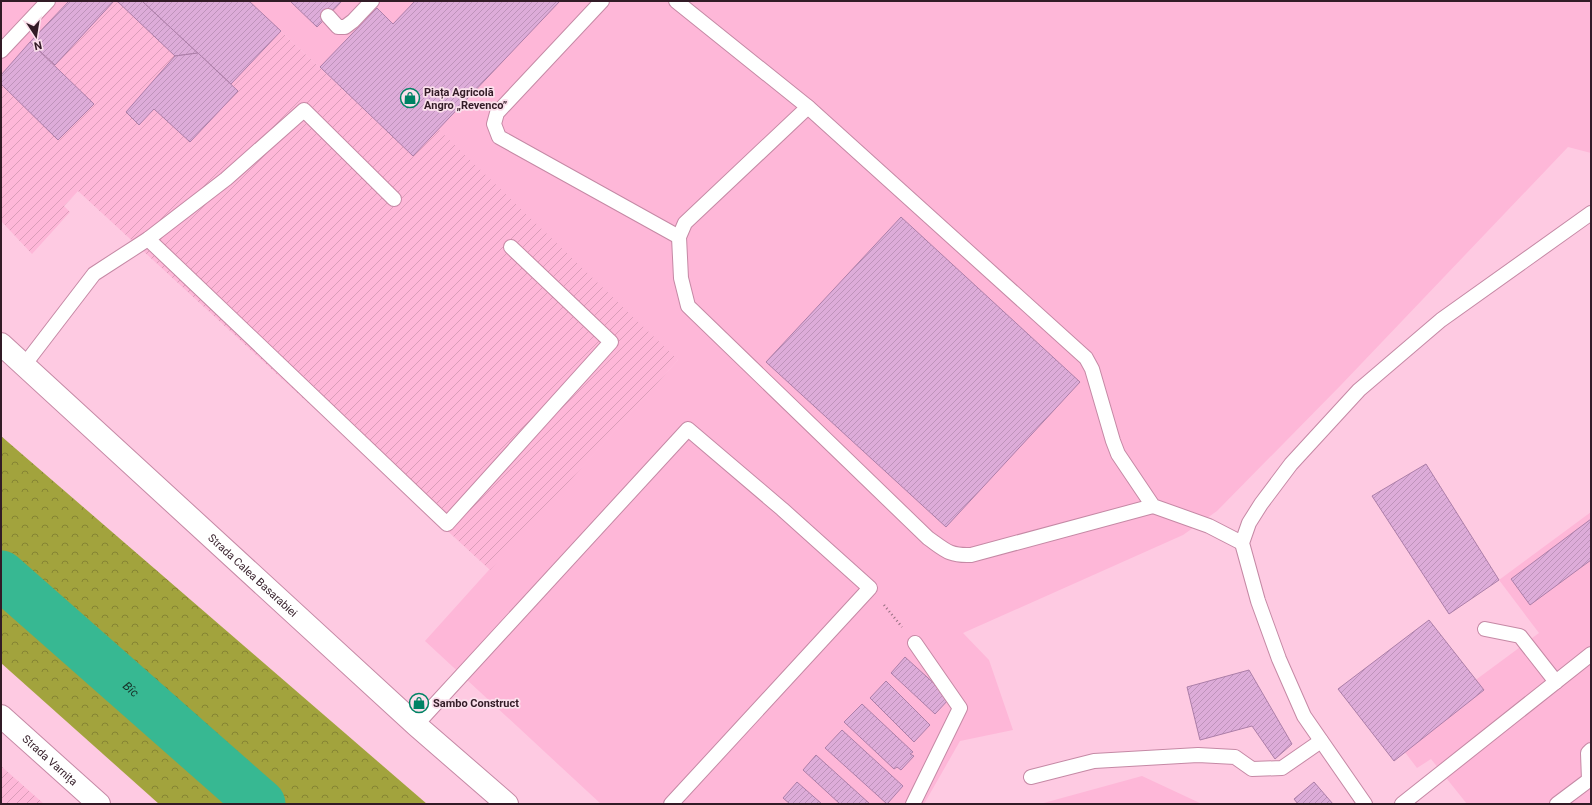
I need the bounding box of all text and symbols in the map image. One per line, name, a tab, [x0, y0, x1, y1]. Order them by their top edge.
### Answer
north arrow	[16, 16, 56, 56]
text: N	[33, 38, 43, 53]
place label: Piața Agricolă Angro „Revenco”	[424, 86, 507, 112]
shop icon: Piața Agricolă Angro „Revenco”	[399, 87, 421, 109]
street label: Strada Calea Basarabiei	[206, 531, 300, 619]
water label: Bîc	[120, 679, 142, 700]
shop icon: Sambo Construct	[408, 692, 430, 714]
place label: Sambo Construct	[433, 697, 519, 710]
street label: Strada Varnița	[20, 732, 80, 788]

